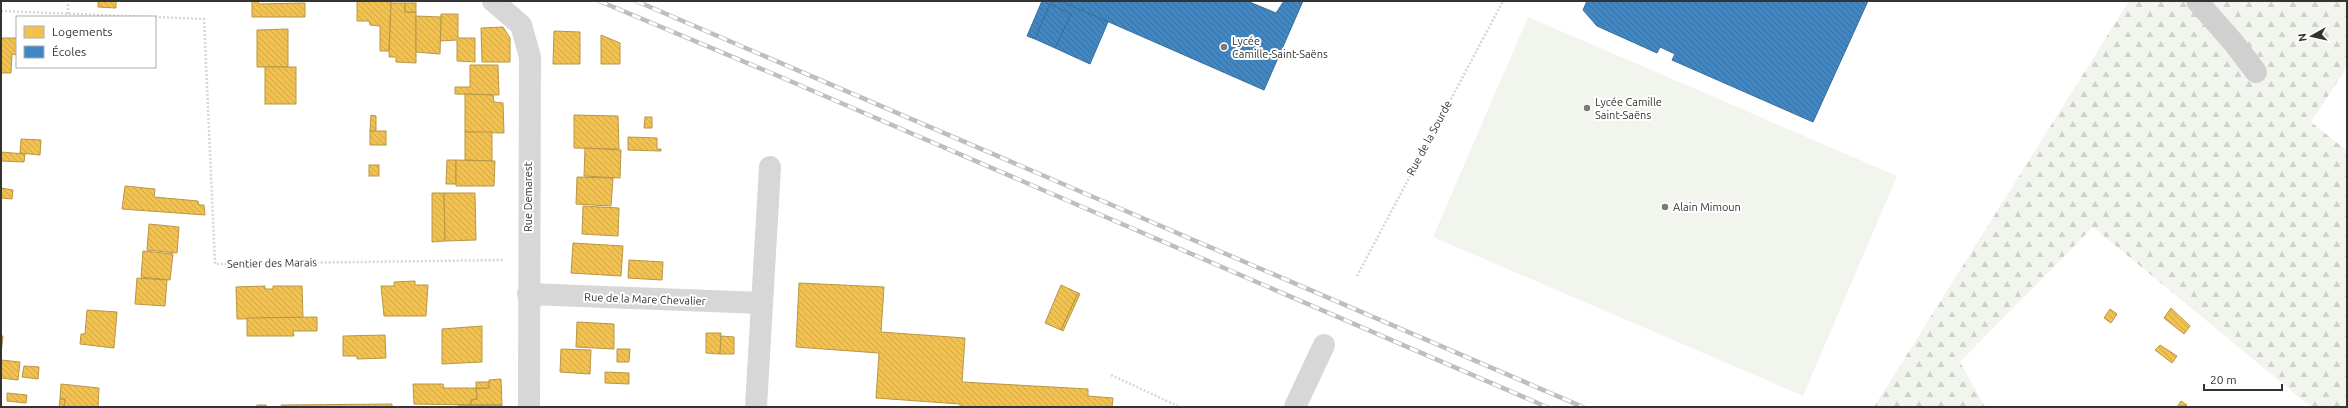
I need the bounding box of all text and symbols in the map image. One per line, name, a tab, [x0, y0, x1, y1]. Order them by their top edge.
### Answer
legend	[16, 16, 156, 68]
north arrow	[2292, 16, 2332, 56]
text: Logements	[52, 25, 112, 38]
text: N	[2296, 32, 2309, 42]
place label: Lycée Camille-Saint-Saëns	[1232, 35, 1328, 60]
marker: Lycée Camille-Saint-Saëns	[1219, 42, 1229, 52]
text: Écoles	[52, 45, 86, 58]
place label: Lycée Camille Saint-Saëns	[1595, 96, 1662, 121]
street label: Rue de la Sourde	[1404, 99, 1454, 177]
marker: Lycée Camille Saint-Saëns	[1582, 103, 1592, 113]
street label: Rue Demarest	[522, 161, 534, 232]
place label: Alain Mimoun	[1673, 201, 1741, 213]
marker: Alain Mimoun	[1660, 202, 1670, 212]
street label: Sentier des Marais	[227, 256, 317, 270]
street label: Rue de la Mare Chevalier	[584, 291, 707, 307]
scale bar	[2204, 366, 2282, 392]
text: 20 m	[2210, 373, 2237, 386]

